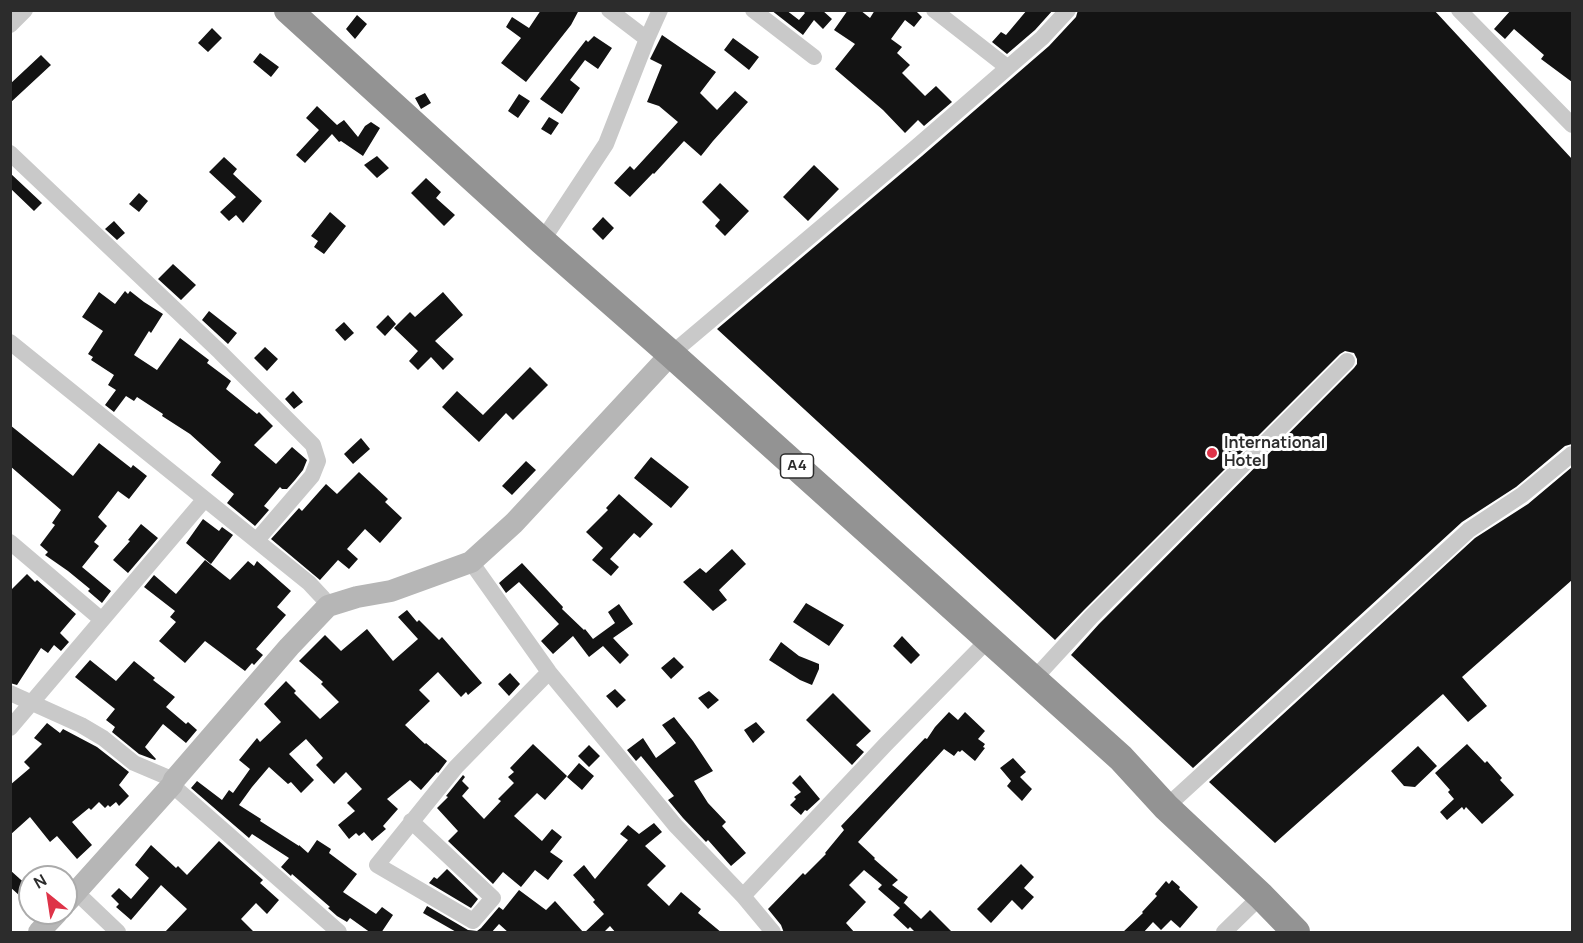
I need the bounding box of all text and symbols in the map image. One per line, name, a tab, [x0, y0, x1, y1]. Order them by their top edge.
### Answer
place label: International Hotel	[1224, 434, 1325, 472]
marker: International Hotel	[1205, 446, 1219, 460]
road number: A4	[780, 454, 814, 478]
north arrow	[18, 865, 78, 925]
text: N	[30, 869, 50, 894]

